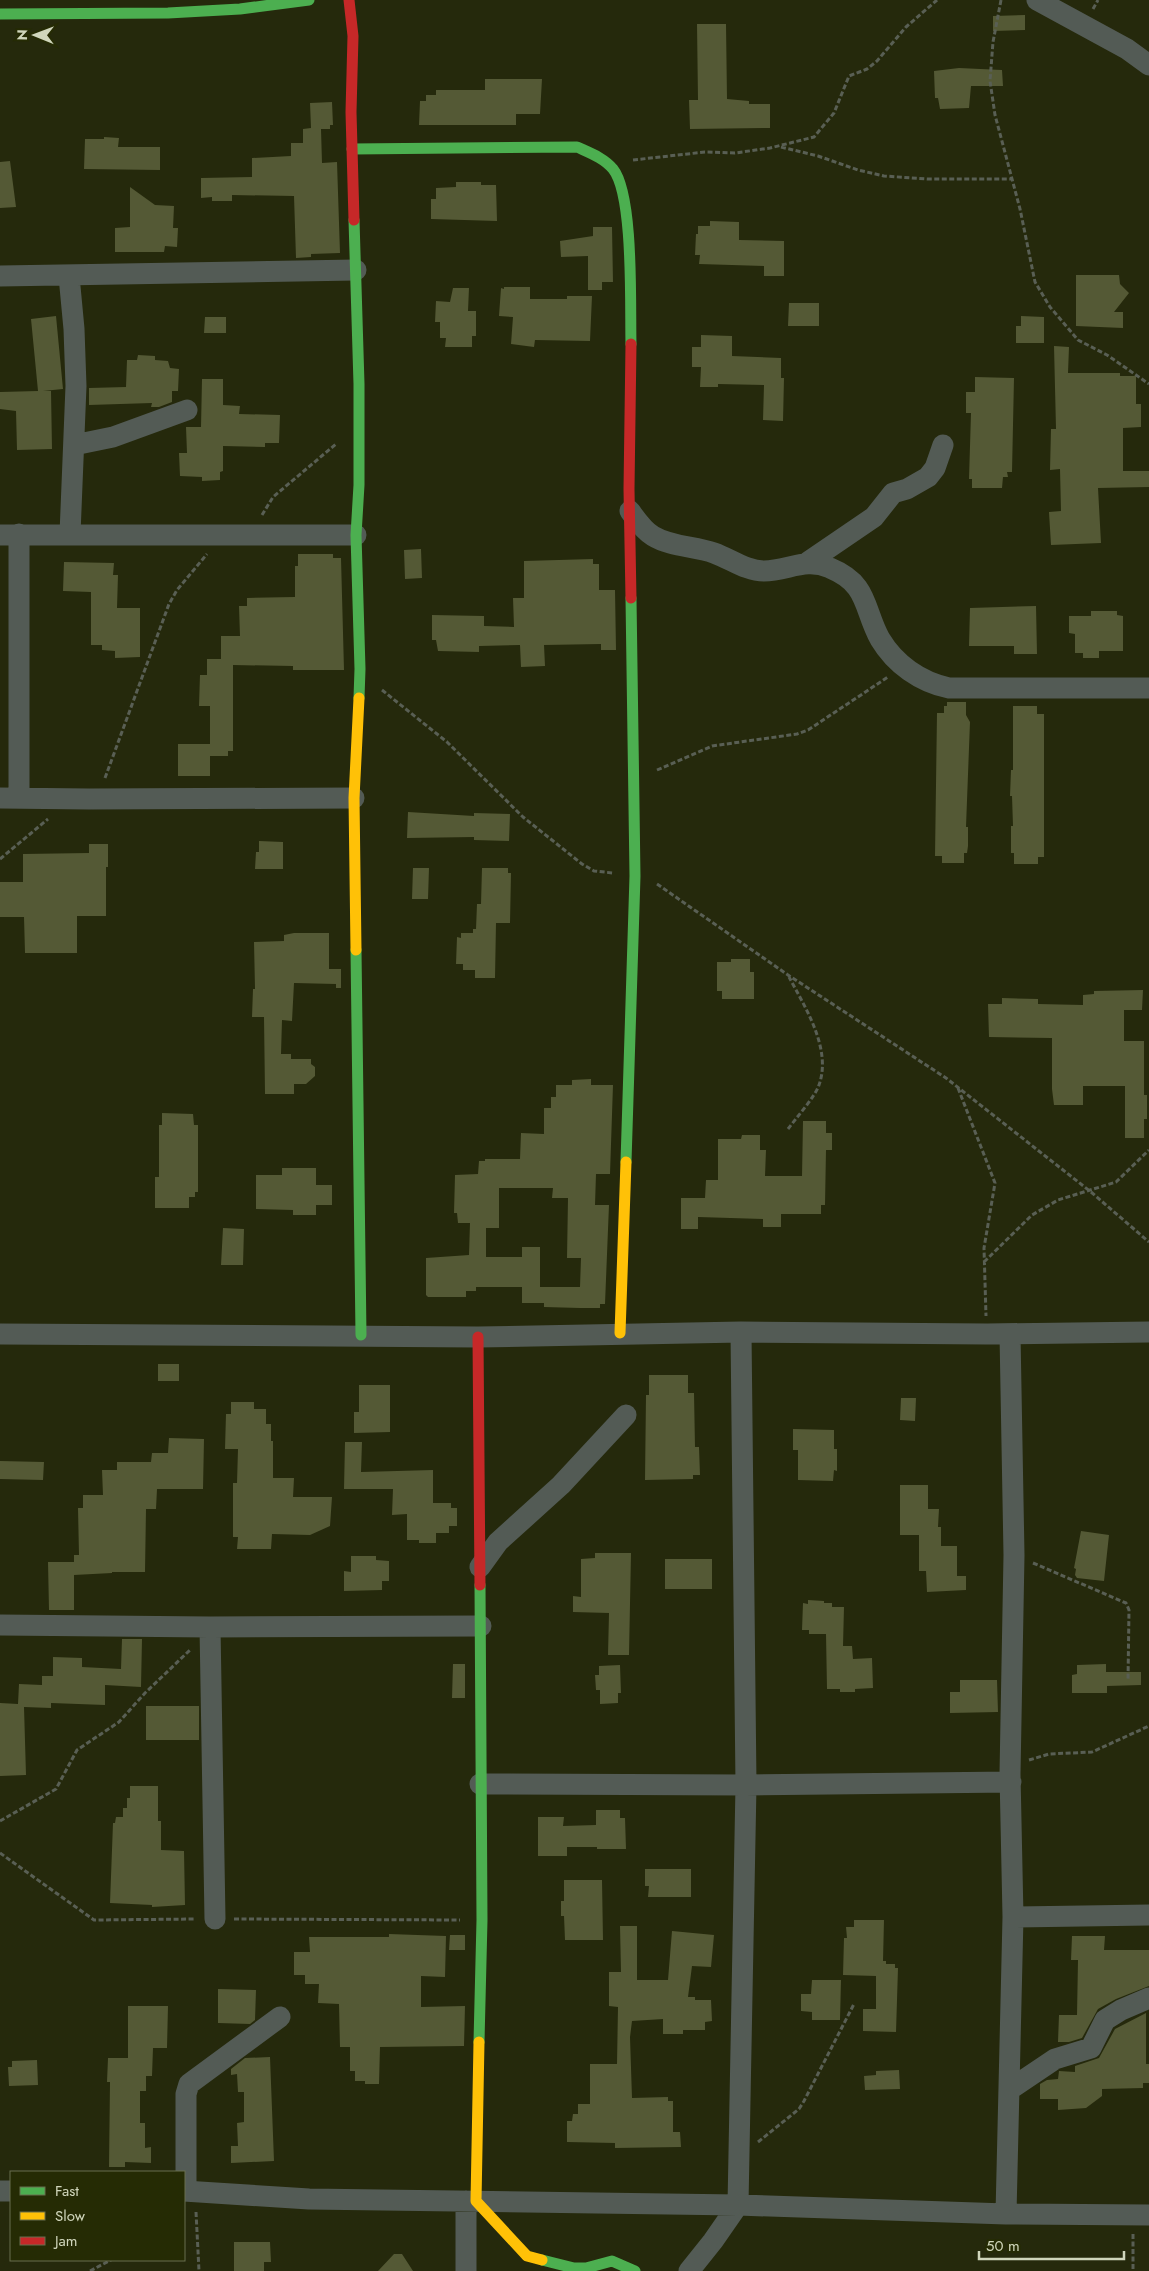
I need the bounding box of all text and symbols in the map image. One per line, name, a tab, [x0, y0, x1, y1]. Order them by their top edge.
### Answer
north arrow	[10, 10, 60, 60]
text: N	[12, 29, 32, 41]
legend	[10, 2171, 185, 2261]
text: Fast	[55, 2180, 79, 2202]
text: Slow	[55, 2205, 86, 2227]
scale bar	[979, 2228, 1124, 2260]
text: Jam	[53, 2230, 78, 2252]
text: 50 m	[986, 2235, 1020, 2257]

